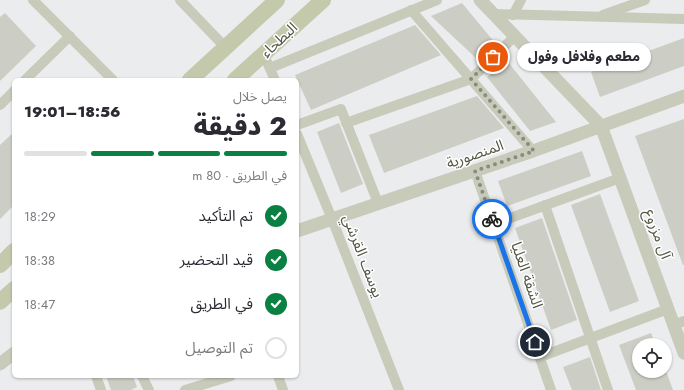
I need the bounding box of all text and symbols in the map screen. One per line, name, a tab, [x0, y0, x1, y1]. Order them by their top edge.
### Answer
street label: البطحاء	[256, 17, 302, 63]
pin	[476, 40, 510, 74]
callout: مطعم وفلافل وفول	[517, 43, 651, 71]
icon: bag	[482, 46, 504, 68]
text: مطعم وفلافل وفول	[528, 47, 640, 66]
text: يصل خلال	[233, 87, 287, 106]
text: 18:56–19:01	[24, 101, 120, 123]
text: 2 دقيقة	[194, 107, 287, 145]
street label: المنصورية	[443, 134, 507, 174]
text: في الطريق · 80 m	[192, 166, 287, 185]
courier	[472, 199, 512, 239]
text: تم التأكيد	[198, 205, 253, 227]
icon: check	[265, 205, 287, 227]
street label: آل مزروع	[638, 206, 677, 263]
text: 18:29	[24, 207, 56, 226]
icon: bike	[481, 208, 503, 230]
street label: يوسف القرشي	[337, 211, 389, 301]
street label: الشقة العليا	[505, 239, 549, 311]
text: قيد التحضير	[180, 249, 253, 271]
icon: check	[265, 249, 287, 271]
text: 18:38	[24, 251, 55, 270]
text: في الطريق	[191, 293, 253, 315]
icon: check	[265, 293, 287, 315]
text: 18:47	[24, 295, 55, 314]
pin	[518, 325, 552, 359]
icon: home	[524, 331, 546, 353]
text: تم التوصيل	[185, 337, 253, 359]
map controls	[632, 338, 672, 378]
button: locate	[632, 338, 672, 378]

